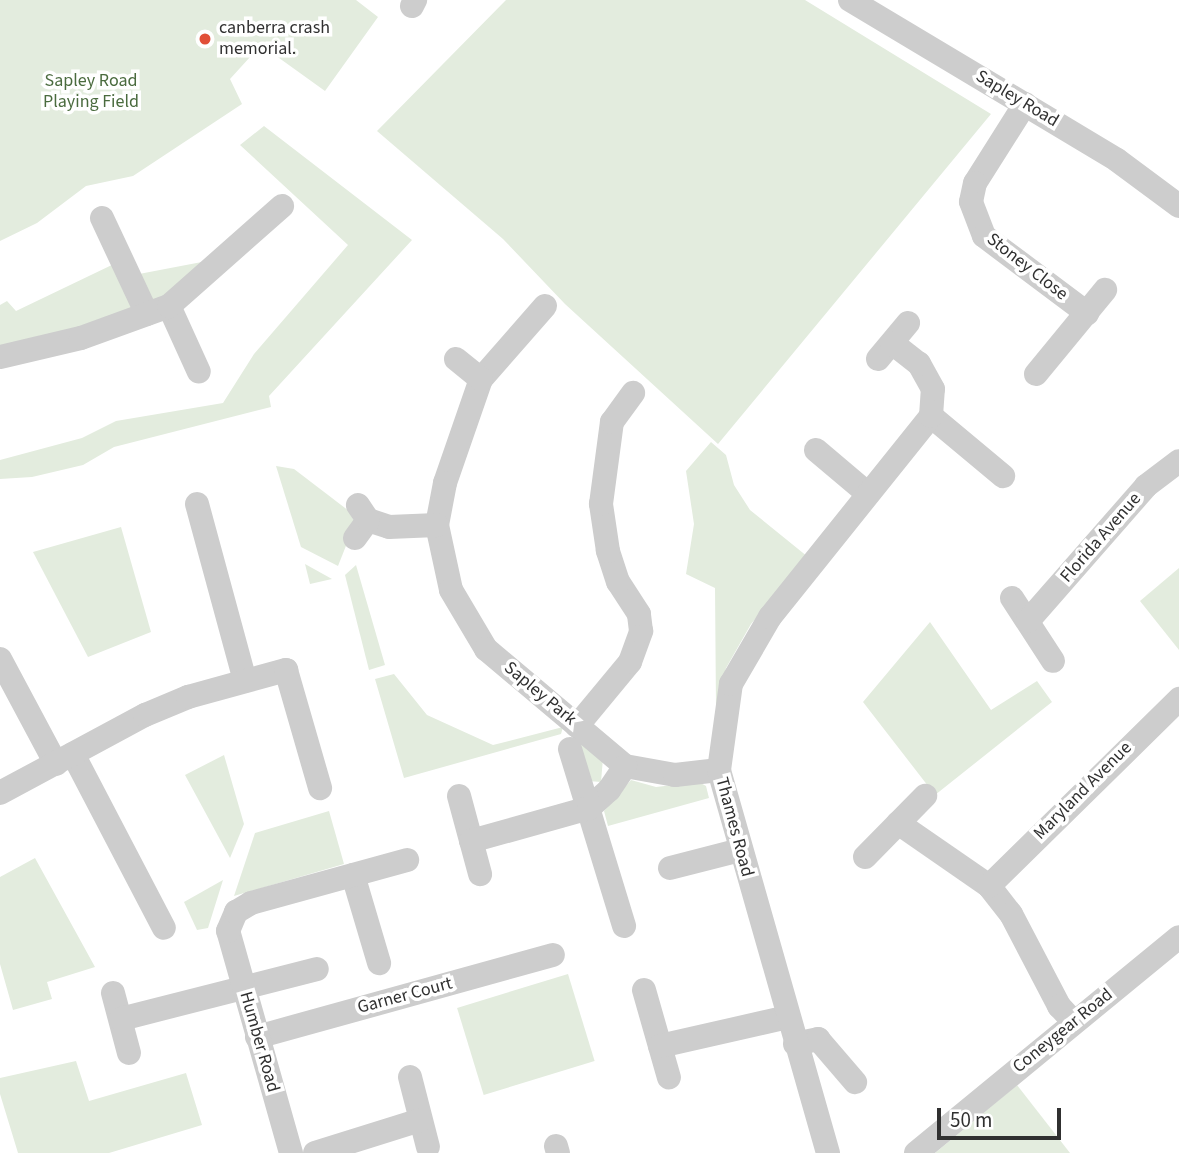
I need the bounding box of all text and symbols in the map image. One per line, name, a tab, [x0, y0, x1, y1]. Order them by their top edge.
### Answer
place label: canberra crash memorial.	[219, 18, 330, 60]
marker: canberra crash memorial.	[197, 31, 213, 47]
street label: Sapley Road	[972, 66, 1062, 132]
park label: Sapley Road Playing Field	[43, 71, 139, 114]
street label: Stoney Close	[982, 229, 1072, 305]
street label: Florida Avenue	[1056, 489, 1146, 587]
street label: Sapley Park	[499, 657, 581, 731]
street label: Maryland Avenue	[1029, 737, 1137, 845]
street label: Thames Road	[710, 775, 758, 879]
street label: Garner Court	[355, 973, 455, 1019]
street label: Coneygear Road	[1009, 984, 1117, 1078]
street label: Humber Road	[234, 989, 284, 1095]
scale bar	[941, 1094, 1065, 1138]
text: 50 m	[950, 1105, 992, 1135]

